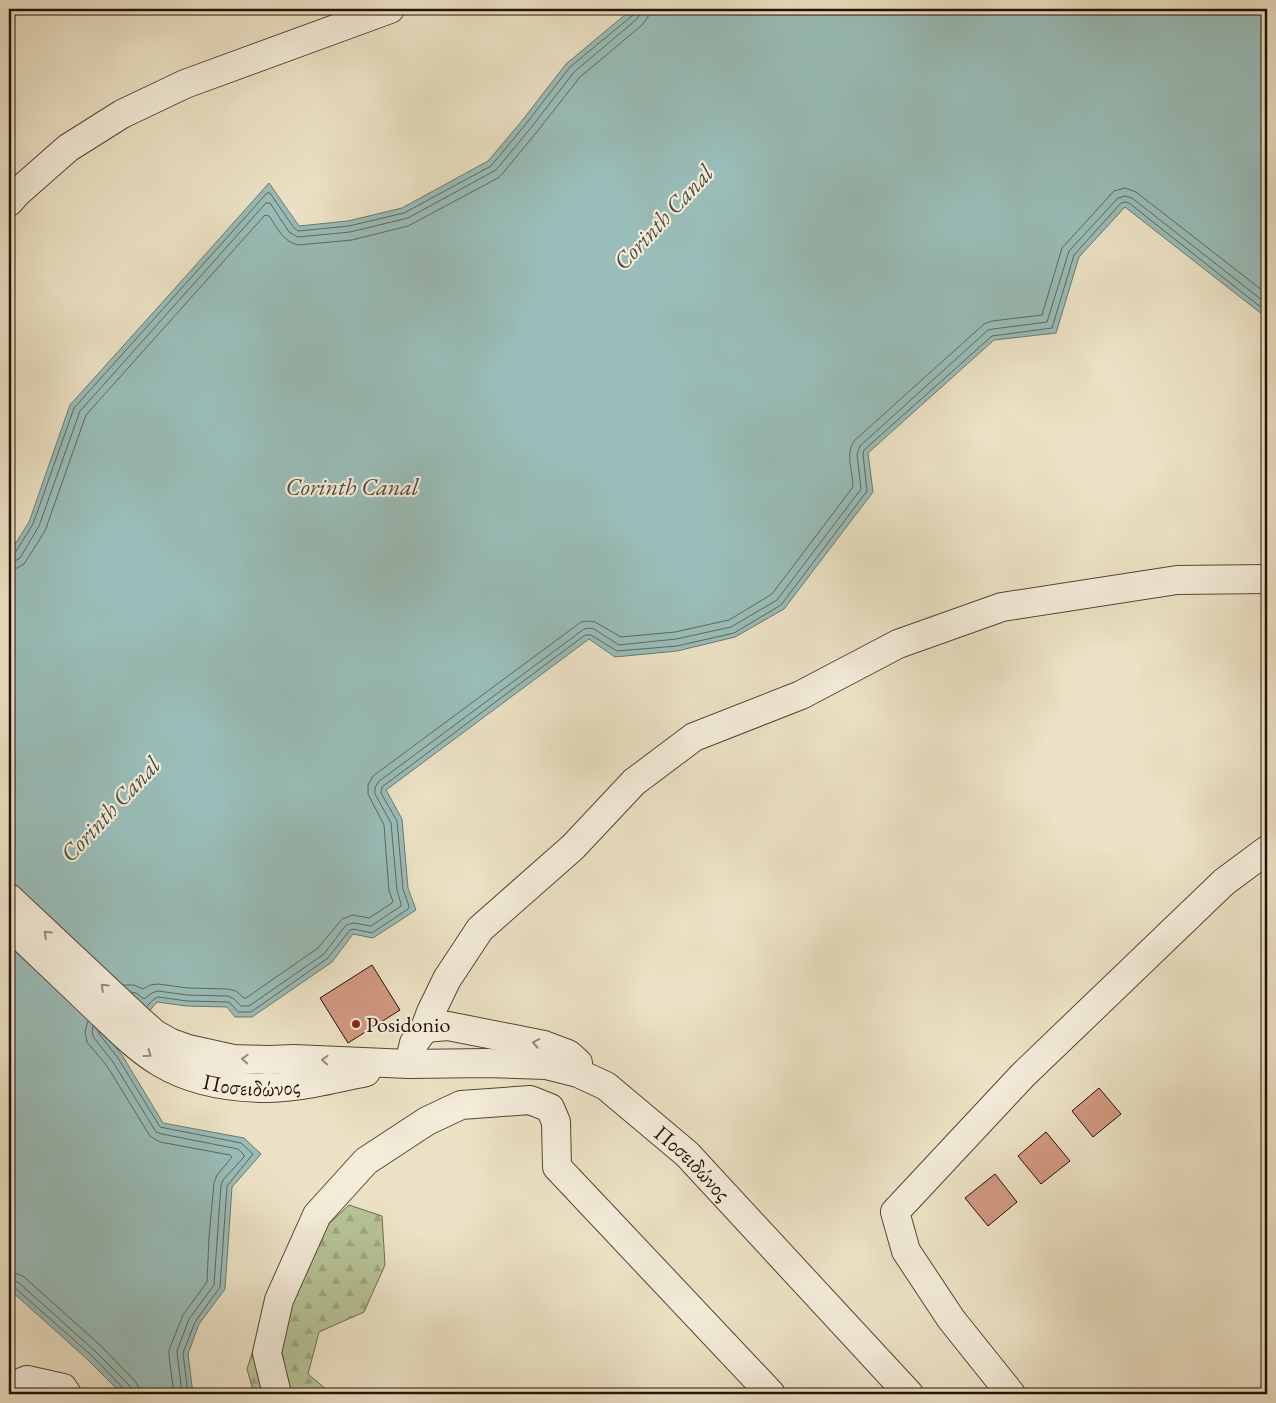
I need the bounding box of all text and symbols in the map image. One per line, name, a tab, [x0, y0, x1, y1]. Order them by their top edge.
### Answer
water label: Corinth Canal	[606, 157, 720, 276]
water label: Corinth Canal	[285, 471, 420, 502]
water label: Corinth Canal	[53, 749, 167, 868]
one-way arrow	[44, 931, 53, 940]
one-way arrow	[101, 984, 110, 993]
place label: Posidonio	[366, 1010, 450, 1039]
marker: Posidonio	[350, 1018, 362, 1030]
one-way arrow	[532, 1039, 541, 1049]
one-way arrow	[142, 1048, 152, 1057]
one-way arrow	[241, 1054, 249, 1065]
one-way arrow	[321, 1055, 329, 1066]
street label: Ποσειδώνος	[200, 1066, 302, 1103]
street label: Ποσειδώνος	[648, 1118, 738, 1207]

